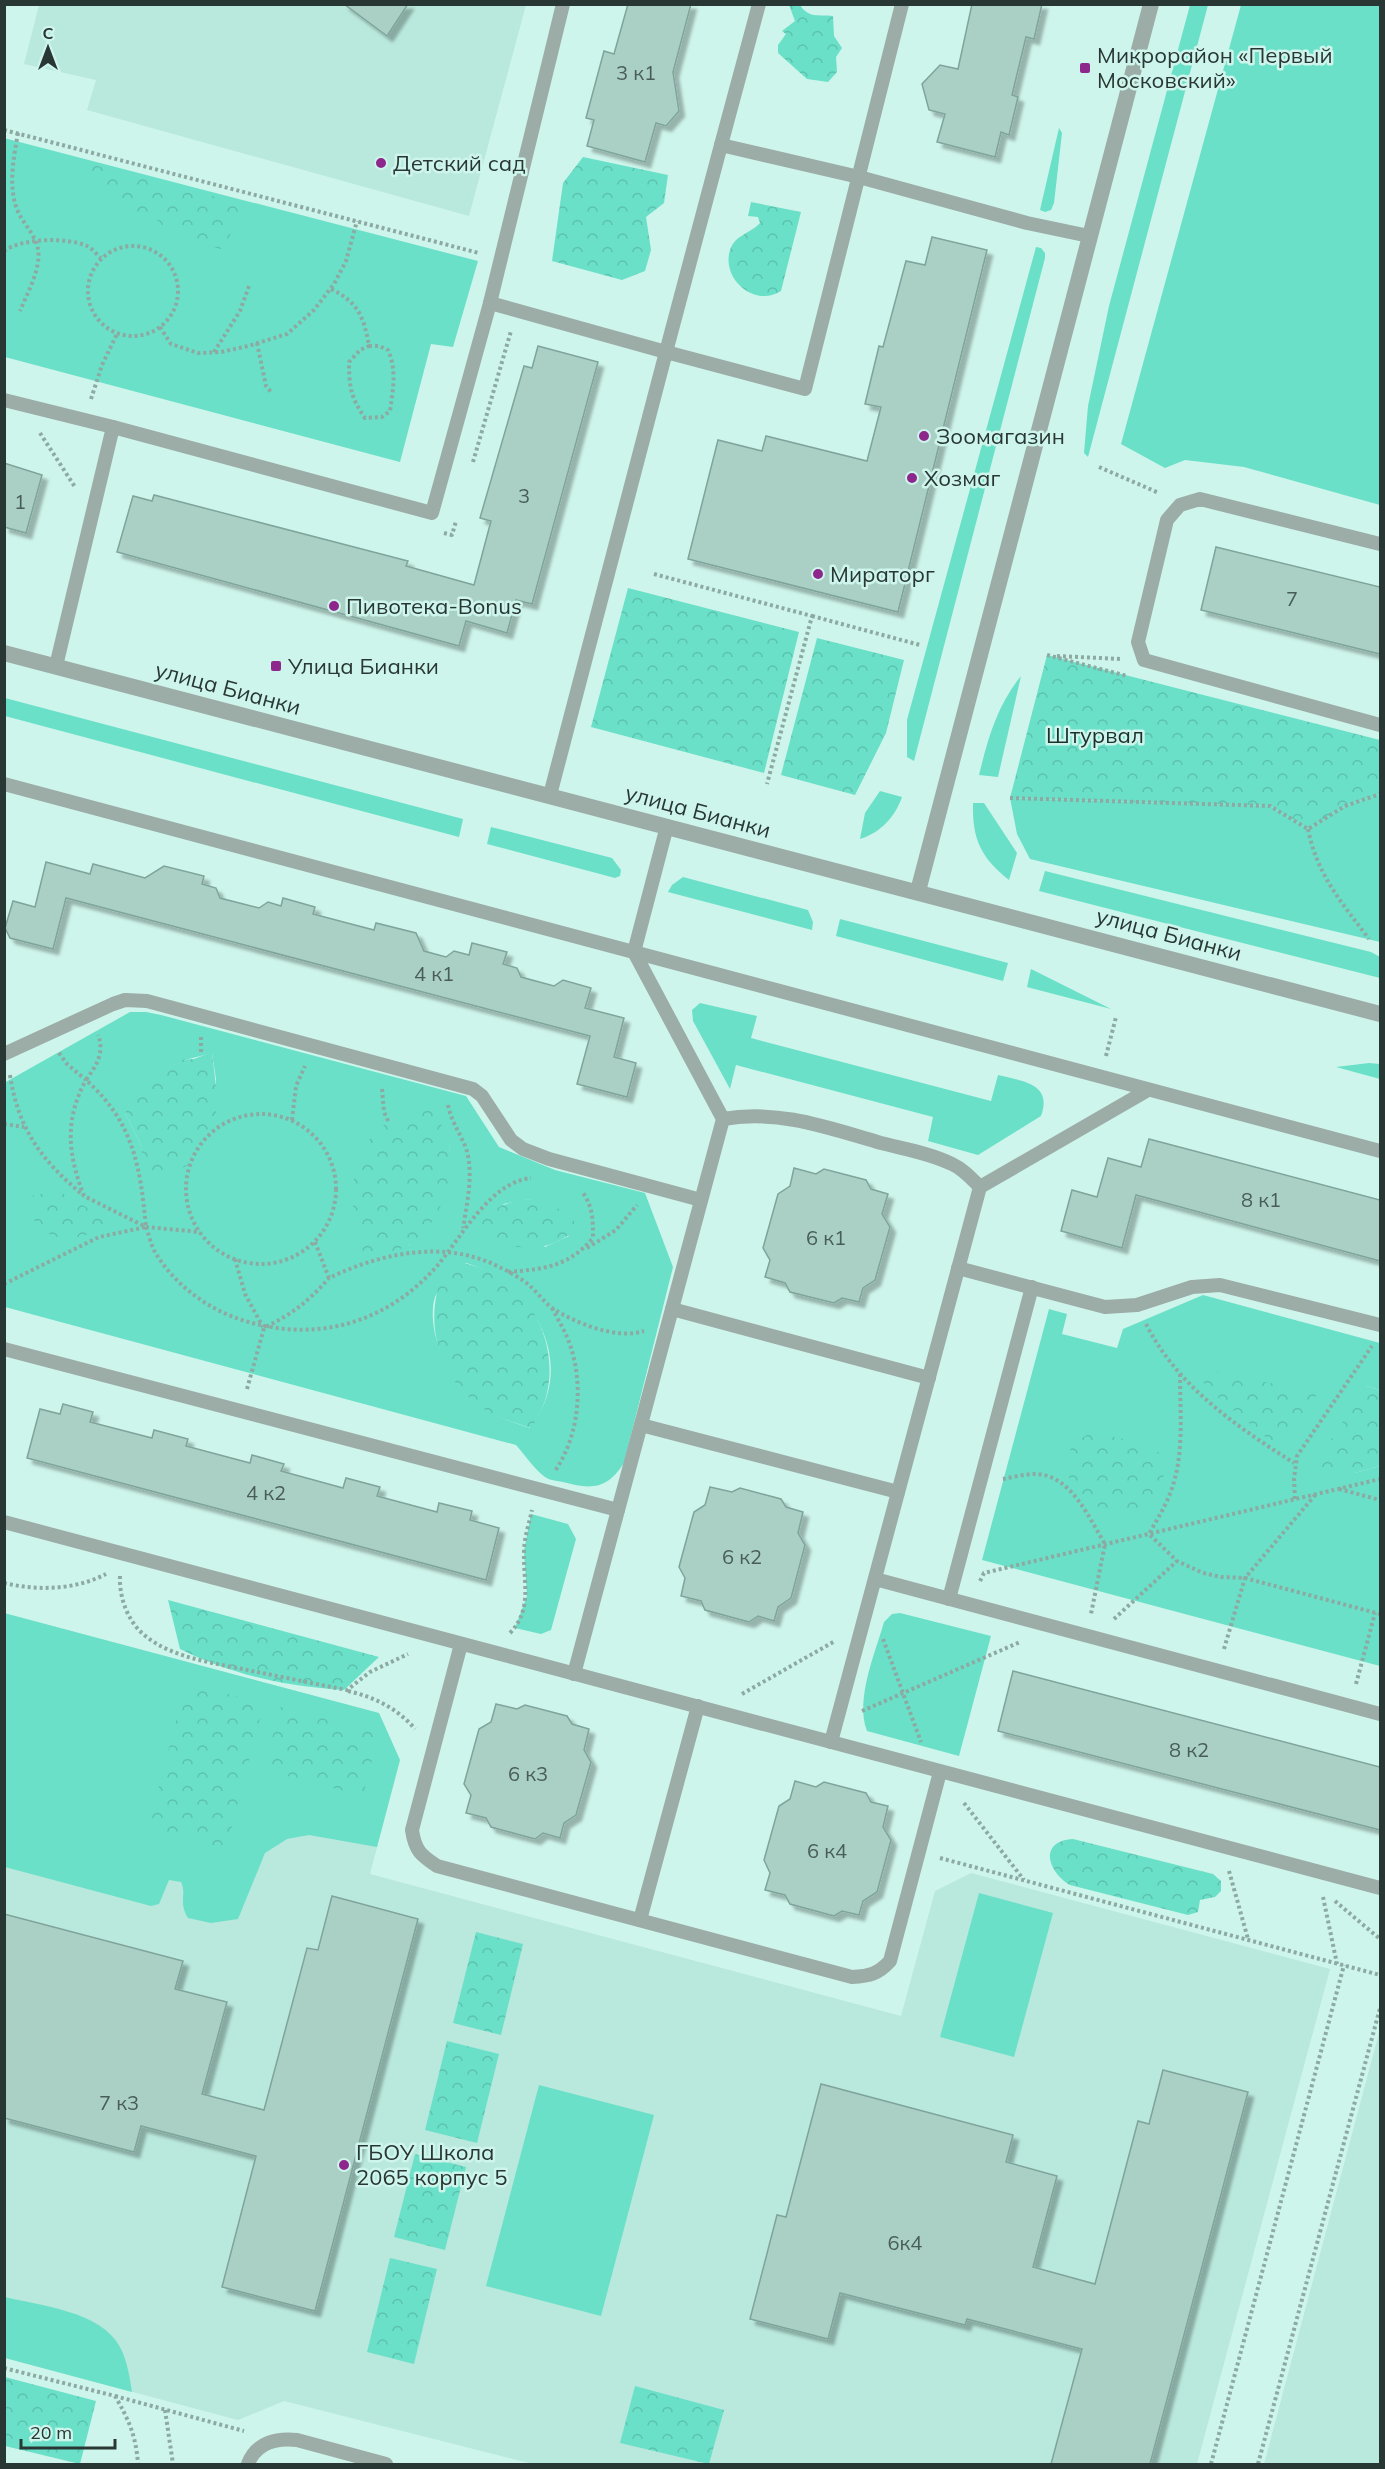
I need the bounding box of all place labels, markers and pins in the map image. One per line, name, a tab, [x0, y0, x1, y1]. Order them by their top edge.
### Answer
place label: Микрорайон «Первый Московский»	[1097, 41, 1333, 94]
marker: Микрорайон «Первый Московский»	[1078, 61, 1092, 75]
place label: Детский сад	[393, 149, 526, 177]
marker: Детский сад	[374, 156, 388, 170]
place label: Зоомагазин	[936, 422, 1065, 450]
marker: Зоомагазин	[917, 429, 931, 443]
place label: Хозмаг	[924, 464, 1000, 492]
marker: Хозмаг	[905, 471, 919, 485]
place label: Мираторг	[830, 560, 935, 588]
marker: Мираторг	[811, 567, 825, 581]
place label: Пивотека-Bonus	[346, 592, 522, 620]
marker: Пивотека-Bonus	[327, 599, 341, 613]
place label: Улица Бианки	[287, 652, 439, 680]
marker: Улица Бианки	[269, 659, 283, 673]
place label: ГБОУ Школа 2065 корпус 5	[356, 2138, 507, 2191]
marker: ГБОУ Школа 2065 корпус 5	[337, 2158, 351, 2172]

